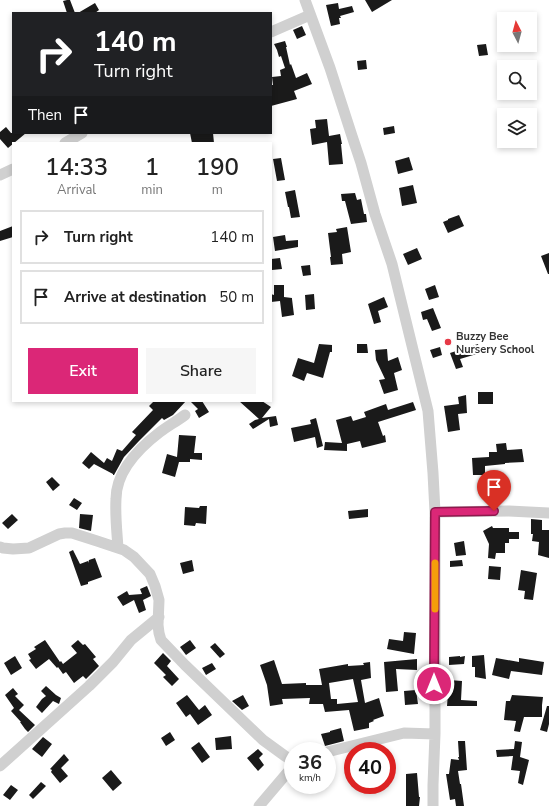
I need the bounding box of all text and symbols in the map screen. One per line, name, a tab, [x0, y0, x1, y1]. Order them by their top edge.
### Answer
north arrow	[497, 12, 537, 52]
map controls	[497, 12, 537, 148]
text: 140 m	[94, 23, 177, 61]
icon: right	[28, 28, 80, 80]
text: Turn right	[94, 59, 173, 83]
button: search	[497, 60, 537, 100]
icon: arrive	[70, 104, 92, 126]
text: Then	[28, 105, 62, 125]
button: layers	[497, 108, 537, 148]
text: 14:33	[45, 151, 108, 183]
text: 1	[145, 151, 159, 183]
text: 190	[196, 151, 239, 183]
text: Arrival	[57, 181, 96, 199]
text: min	[141, 181, 163, 199]
text: m	[212, 181, 223, 199]
icon: right	[30, 226, 52, 248]
text: Turn right	[64, 227, 133, 247]
text: 140 m	[210, 227, 254, 247]
icon: arrive	[30, 286, 52, 308]
text: Arrive at destination	[64, 287, 207, 307]
text: 50 m	[219, 287, 254, 307]
place label: Buzzy Bee Nursery School	[456, 329, 535, 357]
marker: Buzzy Bee Nursery School	[443, 337, 453, 347]
button: Exit	[28, 348, 138, 394]
button: Share	[146, 348, 256, 394]
pin	[477, 470, 511, 511]
icon: arrive	[483, 476, 505, 498]
position arrow	[413, 663, 455, 705]
speed limit sign: 40	[344, 742, 396, 794]
text: 36	[298, 749, 322, 776]
text: km/h	[299, 771, 321, 785]

